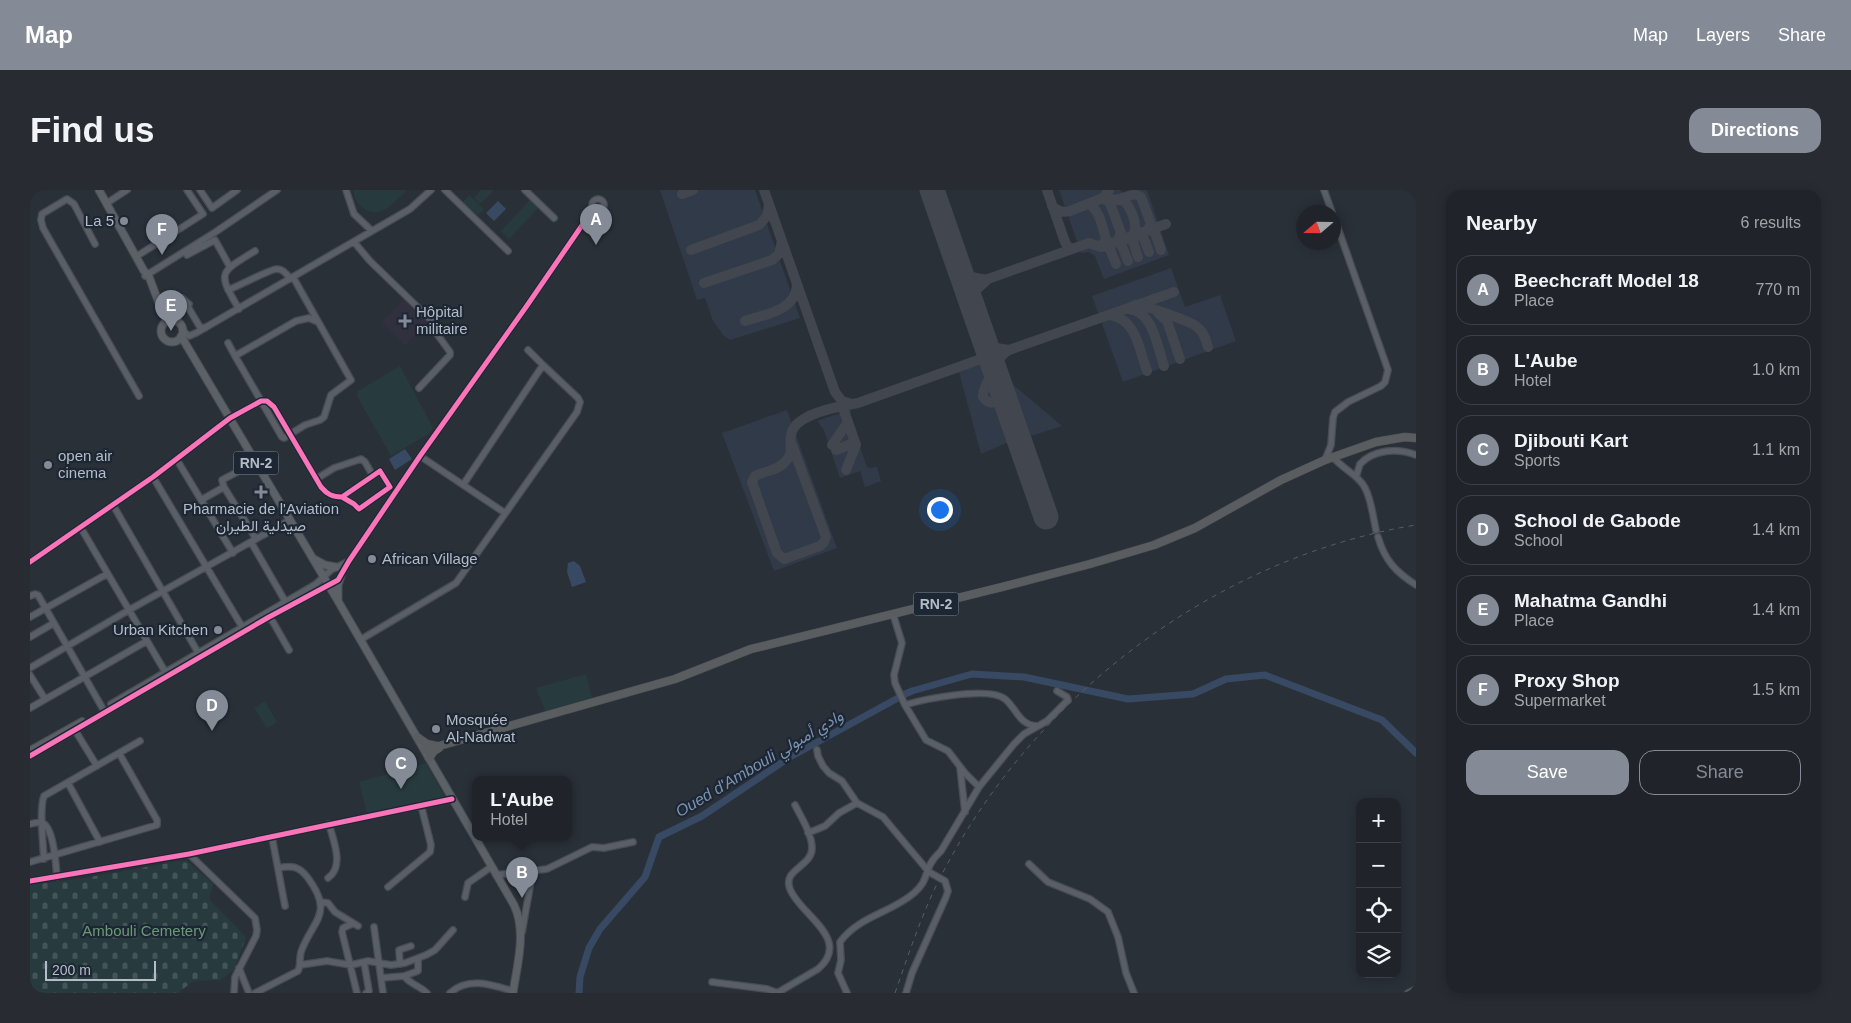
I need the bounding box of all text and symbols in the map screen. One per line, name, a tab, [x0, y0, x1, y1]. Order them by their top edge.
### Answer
text: Map	[25, 21, 73, 48]
text: Map	[1633, 25, 1668, 45]
text: Layers	[1696, 25, 1750, 45]
text: Share	[1778, 25, 1826, 45]
button: Directions	[1689, 108, 1821, 153]
text: Find us	[30, 110, 154, 149]
pin: A	[580, 204, 612, 245]
north arrow	[1296, 205, 1341, 250]
text: Nearby	[1466, 211, 1537, 234]
place label: La 5	[85, 212, 114, 229]
pin: F	[146, 214, 178, 255]
text: 6 results	[1741, 214, 1801, 231]
marker: La 5	[118, 215, 130, 227]
text: Beechcraft Model 18	[1514, 270, 1699, 291]
text: A	[1477, 281, 1489, 298]
text: 770 m	[1756, 281, 1800, 298]
pin: E	[155, 290, 187, 331]
text: Place	[1514, 292, 1554, 309]
place label: Hôpital militaire	[416, 303, 468, 337]
marker: Hôpital militaire	[398, 314, 412, 328]
text: L'Aube	[1514, 350, 1578, 371]
text: B	[1477, 361, 1489, 378]
text: 1.0 km	[1752, 361, 1800, 378]
text: Hotel	[1514, 372, 1551, 389]
text: Djibouti Kart	[1514, 430, 1628, 451]
text: C	[1477, 441, 1489, 458]
text: 1.1 km	[1752, 441, 1800, 458]
place label: open air cinema	[58, 447, 112, 481]
road number: RN-2	[234, 452, 278, 474]
text: Sports	[1514, 452, 1560, 469]
marker: open air cinema	[42, 459, 54, 471]
marker: Pharmacie de l'Aviation صيدلية الطيران	[255, 486, 267, 498]
your location	[927, 497, 953, 523]
place label: Pharmacie de l'Aviation صيدلية الطيران	[183, 500, 339, 535]
text: School de Gabode	[1514, 510, 1681, 531]
text: D	[1477, 521, 1489, 538]
text: 1.4 km	[1752, 521, 1800, 538]
text: School	[1514, 532, 1563, 549]
place label: African Village	[382, 550, 478, 567]
marker: African Village	[366, 553, 378, 565]
text: Mahatma Gandhi	[1514, 590, 1667, 611]
road number: RN-2	[914, 592, 958, 616]
text: E	[1478, 601, 1488, 618]
text: 1.4 km	[1752, 601, 1800, 618]
text: Place	[1514, 612, 1554, 629]
place label: Urban Kitchen	[113, 621, 208, 638]
marker: Urban Kitchen	[212, 624, 224, 636]
text: Proxy Shop	[1514, 670, 1620, 691]
text: F	[1478, 681, 1488, 698]
text: 1.5 km	[1752, 681, 1800, 698]
pin: D	[196, 690, 228, 731]
text: Supermarket	[1514, 692, 1606, 709]
water label: Oued d'Ambouli وادي أمبولي	[672, 706, 848, 824]
place label: Mosquée Al-Nadwat	[446, 711, 516, 745]
marker: Mosquée Al-Nadwat	[430, 723, 442, 735]
pin: C	[385, 748, 417, 789]
button: Save	[1466, 750, 1629, 795]
button: Share	[1639, 750, 1801, 795]
popup	[472, 776, 572, 841]
text: L'Aube	[490, 789, 554, 810]
map controls	[1356, 798, 1401, 978]
button: +	[1356, 798, 1401, 843]
text: Hotel	[490, 811, 528, 828]
button: −	[1356, 843, 1401, 888]
pin: B	[506, 857, 538, 898]
button: locate	[1356, 888, 1401, 933]
park label: Ambouli Cemetery	[82, 922, 206, 939]
button: layers	[1356, 933, 1401, 978]
scale bar	[45, 958, 156, 981]
text: 200 m	[52, 962, 91, 978]

